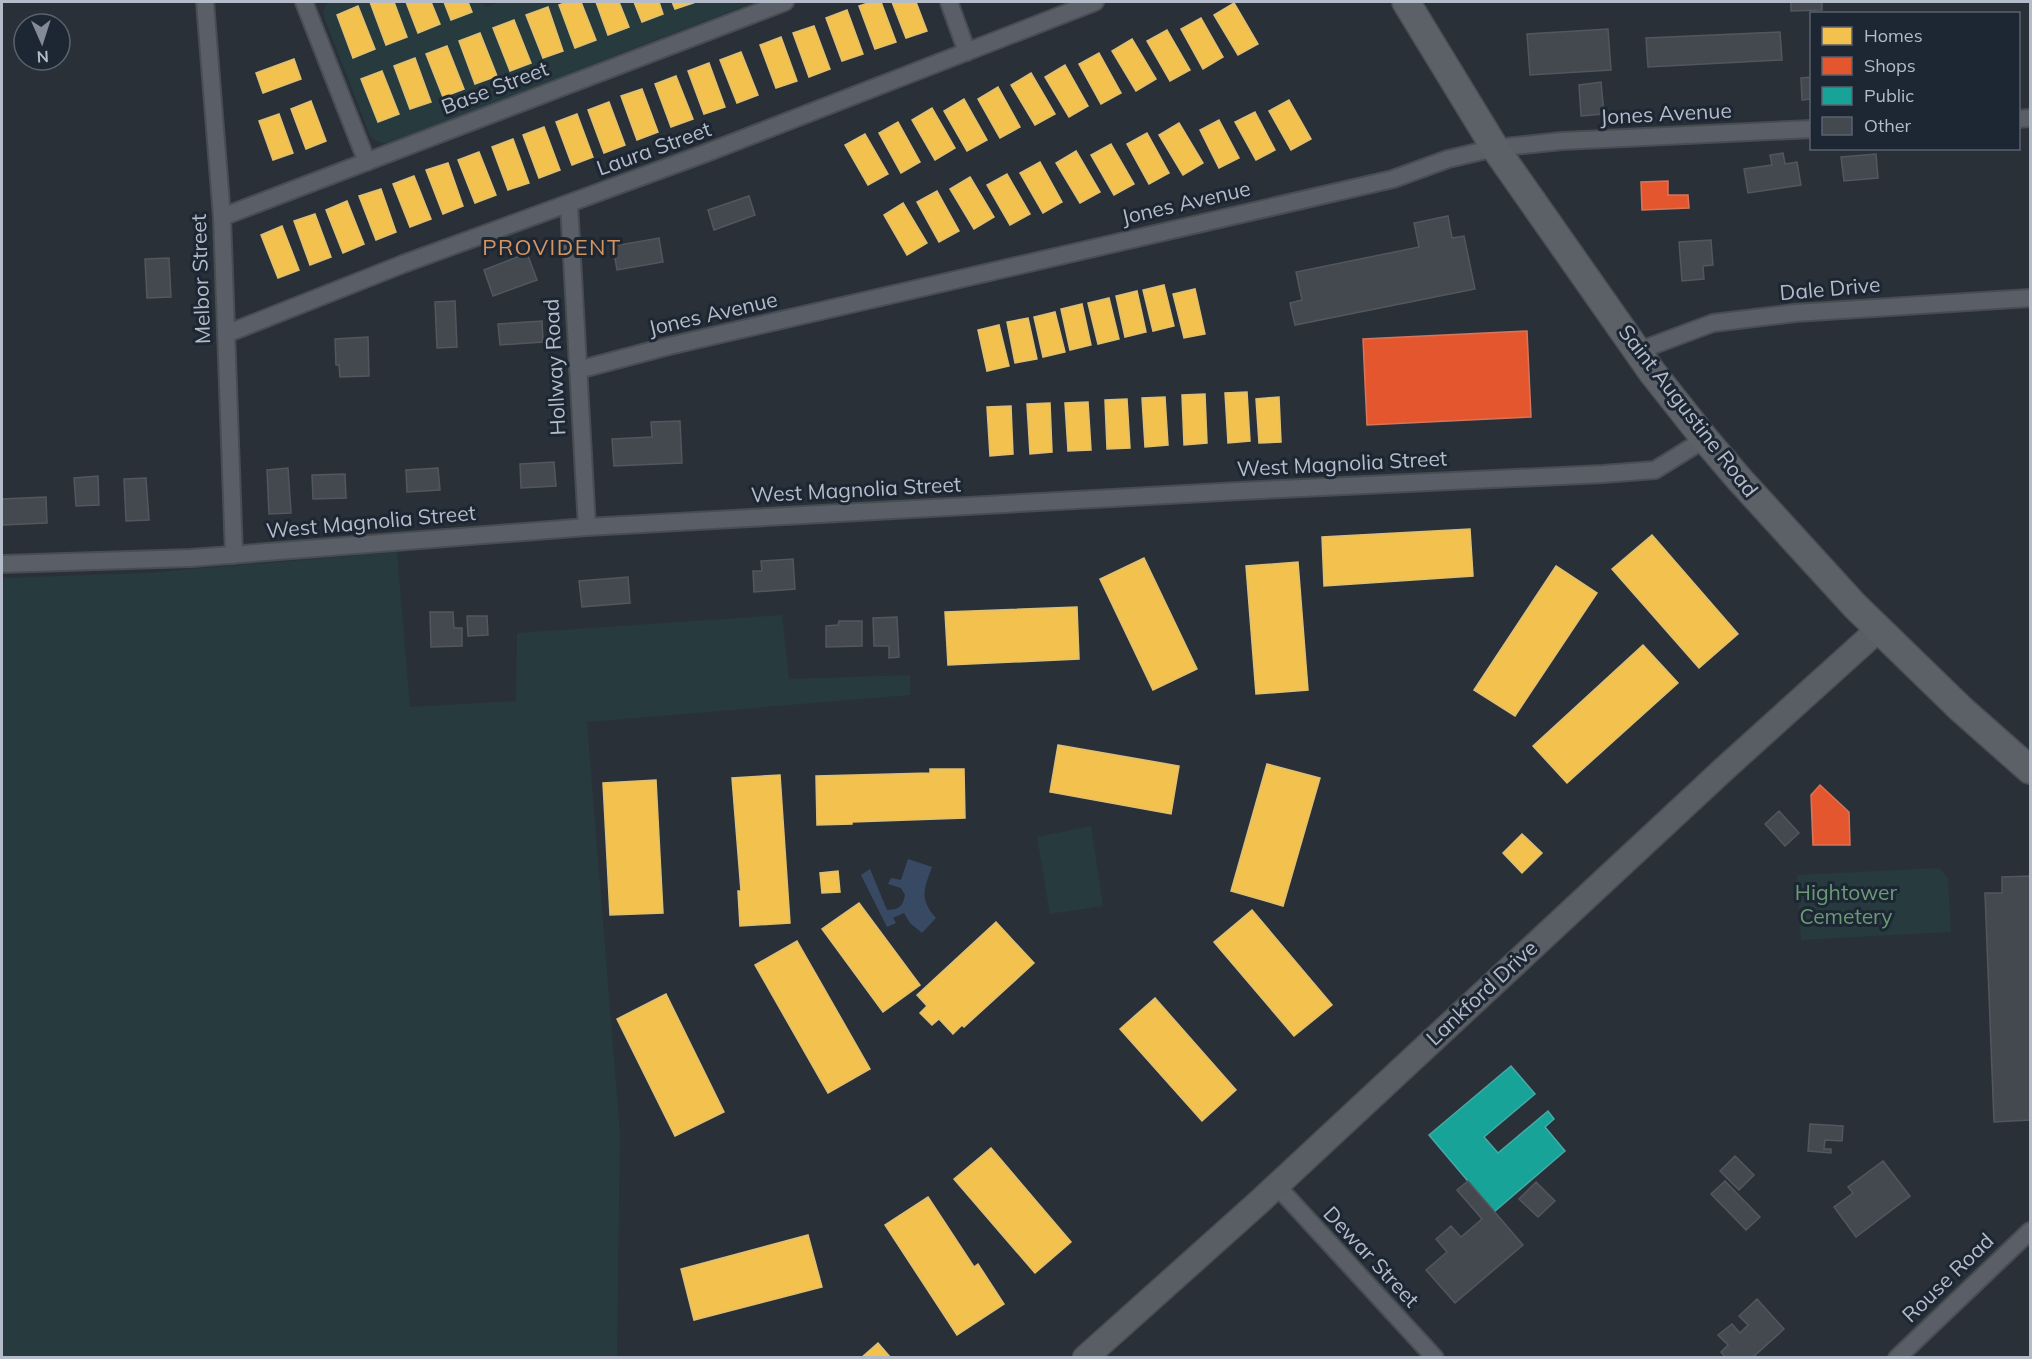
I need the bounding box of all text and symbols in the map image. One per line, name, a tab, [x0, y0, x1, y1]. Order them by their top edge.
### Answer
north arrow	[12, 12, 72, 72]
legend	[1810, 12, 2020, 150]
text: Homes	[1864, 24, 1923, 47]
text: N	[36, 47, 49, 67]
text: Shops	[1864, 54, 1916, 77]
street label: Base Street	[438, 55, 552, 119]
text: Public	[1864, 84, 1914, 107]
street label: Jones Avenue	[1600, 97, 1732, 129]
text: Other	[1864, 114, 1912, 137]
street label: Laura Street	[593, 115, 714, 181]
street label: Jones Avenue	[1119, 175, 1253, 230]
street label: Melbor Street	[185, 214, 215, 345]
district label: PROVIDENT	[482, 233, 622, 261]
street label: Dale Drive	[1779, 271, 1881, 305]
street label: Jones Avenue	[646, 286, 780, 341]
street label: Hollway Road	[537, 298, 571, 436]
street label: Saint Augustine Road	[1613, 319, 1764, 502]
street label: West Magnolia Street	[1236, 445, 1448, 481]
street label: West Magnolia Street	[750, 471, 962, 507]
street label: West Magnolia Street	[265, 499, 477, 543]
park label: Hightower Cemetery	[1795, 879, 1898, 929]
street label: Lankford Drive	[1420, 934, 1542, 1050]
street label: Dewar Street	[1318, 1200, 1425, 1312]
street label: Rouse Road	[1896, 1227, 1998, 1327]

